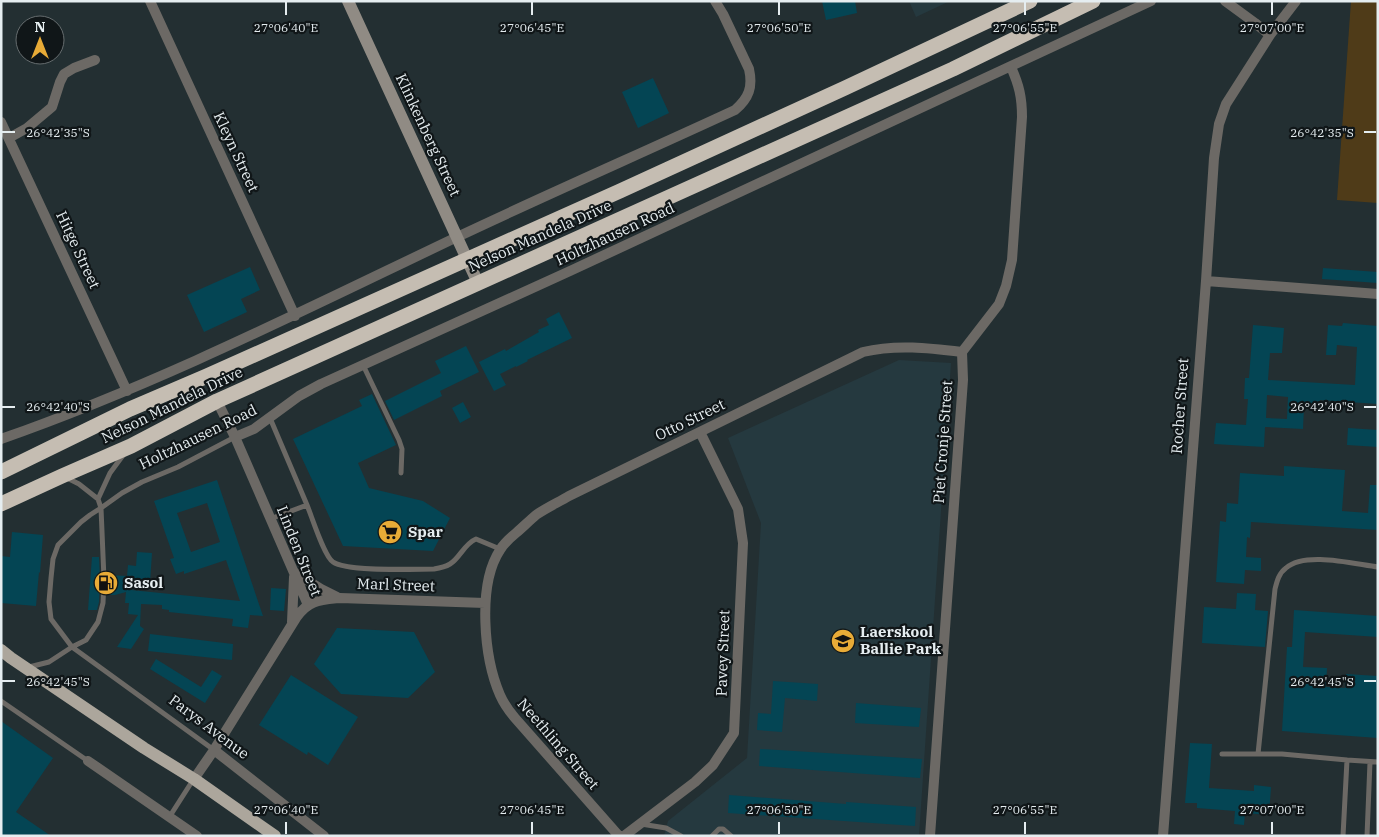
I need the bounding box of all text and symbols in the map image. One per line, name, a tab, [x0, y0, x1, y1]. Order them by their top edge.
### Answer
north arrow	[15, 15, 65, 65]
text: N	[34, 18, 46, 36]
text: 27°06'40"E	[254, 20, 318, 35]
text: 27°06'45"E	[500, 20, 564, 35]
text: 27°06'50"E	[747, 20, 811, 35]
text: 27°06'55"E	[993, 20, 1057, 35]
text: 27°07'00"E	[1240, 20, 1304, 35]
street label: Klinkenberg Street	[392, 70, 465, 199]
street label: Kleyn Street	[210, 109, 263, 195]
text: 26°42'35"S	[26, 125, 90, 140]
text: 26°42'35"S	[1290, 125, 1354, 140]
street label: Nelson Mandela Drive	[465, 195, 614, 276]
street label: Holtzhausen Road	[552, 198, 677, 269]
street label: Hitge Street	[52, 208, 105, 292]
street label: Rocher Street	[1167, 357, 1192, 454]
street label: Nelson Mandela Drive	[98, 362, 246, 447]
street label: Piet Cronje Street	[929, 380, 956, 504]
street label: Otto Street	[652, 395, 728, 445]
text: 26°42'40"S	[26, 399, 90, 414]
text: 26°42'40"S	[1290, 399, 1354, 414]
street label: Holtzhausen Road	[136, 400, 260, 473]
street label: Linden Street	[273, 503, 326, 599]
supermarket icon: Spar	[377, 519, 403, 545]
place label: Spar	[408, 522, 444, 541]
fuel station icon: Sasol	[93, 570, 119, 596]
place label: Sasol	[124, 573, 163, 592]
street label: Marl Street	[357, 574, 435, 595]
street label: Pavey Street	[711, 609, 734, 697]
place label: Laerskool Ballie Park	[860, 622, 942, 658]
school or university icon: Laerskool Ballie Park	[830, 628, 856, 654]
text: 26°42'45"S	[26, 674, 90, 689]
text: 26°42'45"S	[1290, 674, 1354, 689]
street label: Parys Avenue	[165, 690, 253, 763]
street label: Neethling Street	[514, 694, 603, 793]
text: 27°06'40"E	[254, 802, 318, 817]
text: 27°06'45"E	[500, 802, 564, 817]
text: 27°06'50"E	[747, 802, 811, 817]
text: 27°06'55"E	[993, 802, 1057, 817]
text: 27°07'00"E	[1240, 802, 1304, 817]

